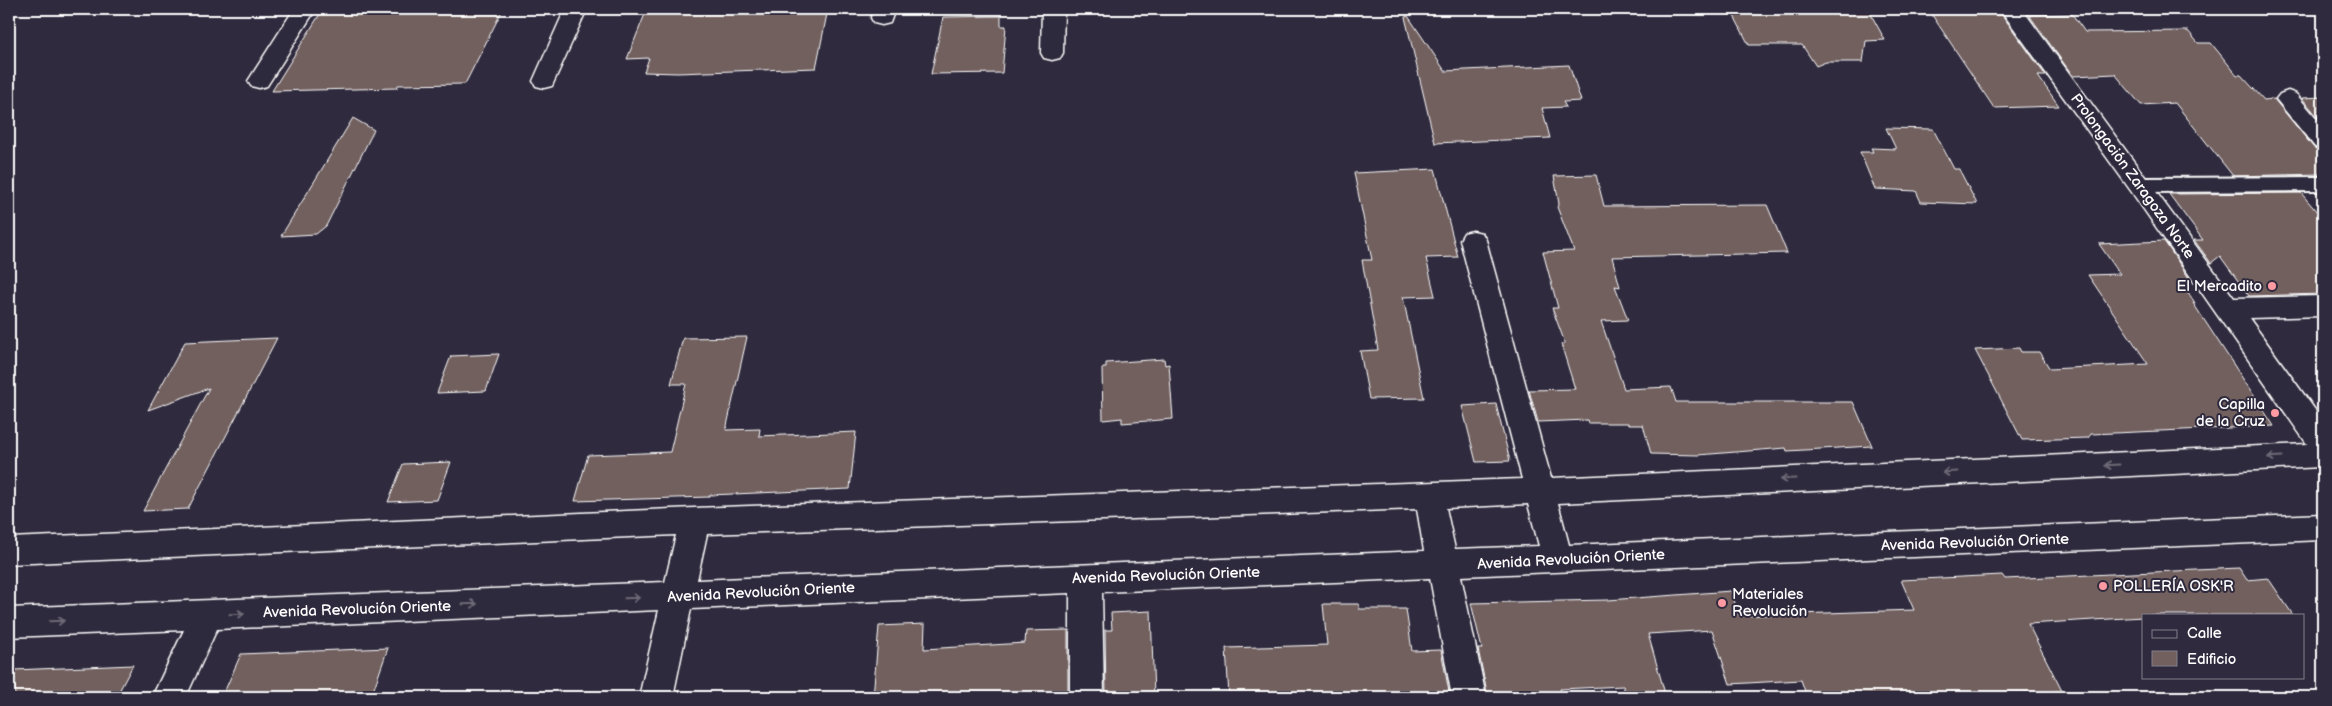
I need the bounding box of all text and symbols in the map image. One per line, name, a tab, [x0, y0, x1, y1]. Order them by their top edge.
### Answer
street label: Prolongación Zaragoza Norte	[2066, 90, 2199, 263]
place label: El Mercadito	[2177, 277, 2262, 296]
marker: El Mercadito	[2266, 280, 2278, 292]
place label: Capilla de la Cruz	[2196, 395, 2266, 431]
marker: Capilla de la Cruz	[2269, 407, 2281, 419]
one-way arrow	[2267, 453, 2283, 462]
one-way arrow	[2104, 460, 2120, 469]
one-way arrow	[1942, 467, 1958, 477]
one-way arrow	[1780, 475, 1796, 484]
street label: Avenida Revolución Oriente	[1881, 530, 2069, 555]
street label: Avenida Revolución Oriente	[1477, 545, 1665, 574]
street label: Avenida Revolución Oriente	[1072, 563, 1260, 588]
place label: POLLERÍA OSK'R	[2113, 577, 2234, 596]
street label: Avenida Revolución Oriente	[667, 578, 855, 607]
marker: POLLERÍA OSK'R	[2097, 580, 2109, 592]
place label: Materiales Revolución	[1732, 585, 1807, 621]
one-way arrow	[624, 593, 640, 602]
street label: Avenida Revolución Oriente	[263, 597, 451, 622]
marker: Materiales Revolución	[1716, 597, 1728, 609]
one-way arrow	[461, 600, 477, 609]
one-way arrow	[229, 609, 245, 618]
legend	[2142, 614, 2304, 678]
one-way arrow	[49, 617, 65, 626]
text: Calle	[2187, 624, 2222, 643]
text: Edificio	[2187, 650, 2236, 669]

